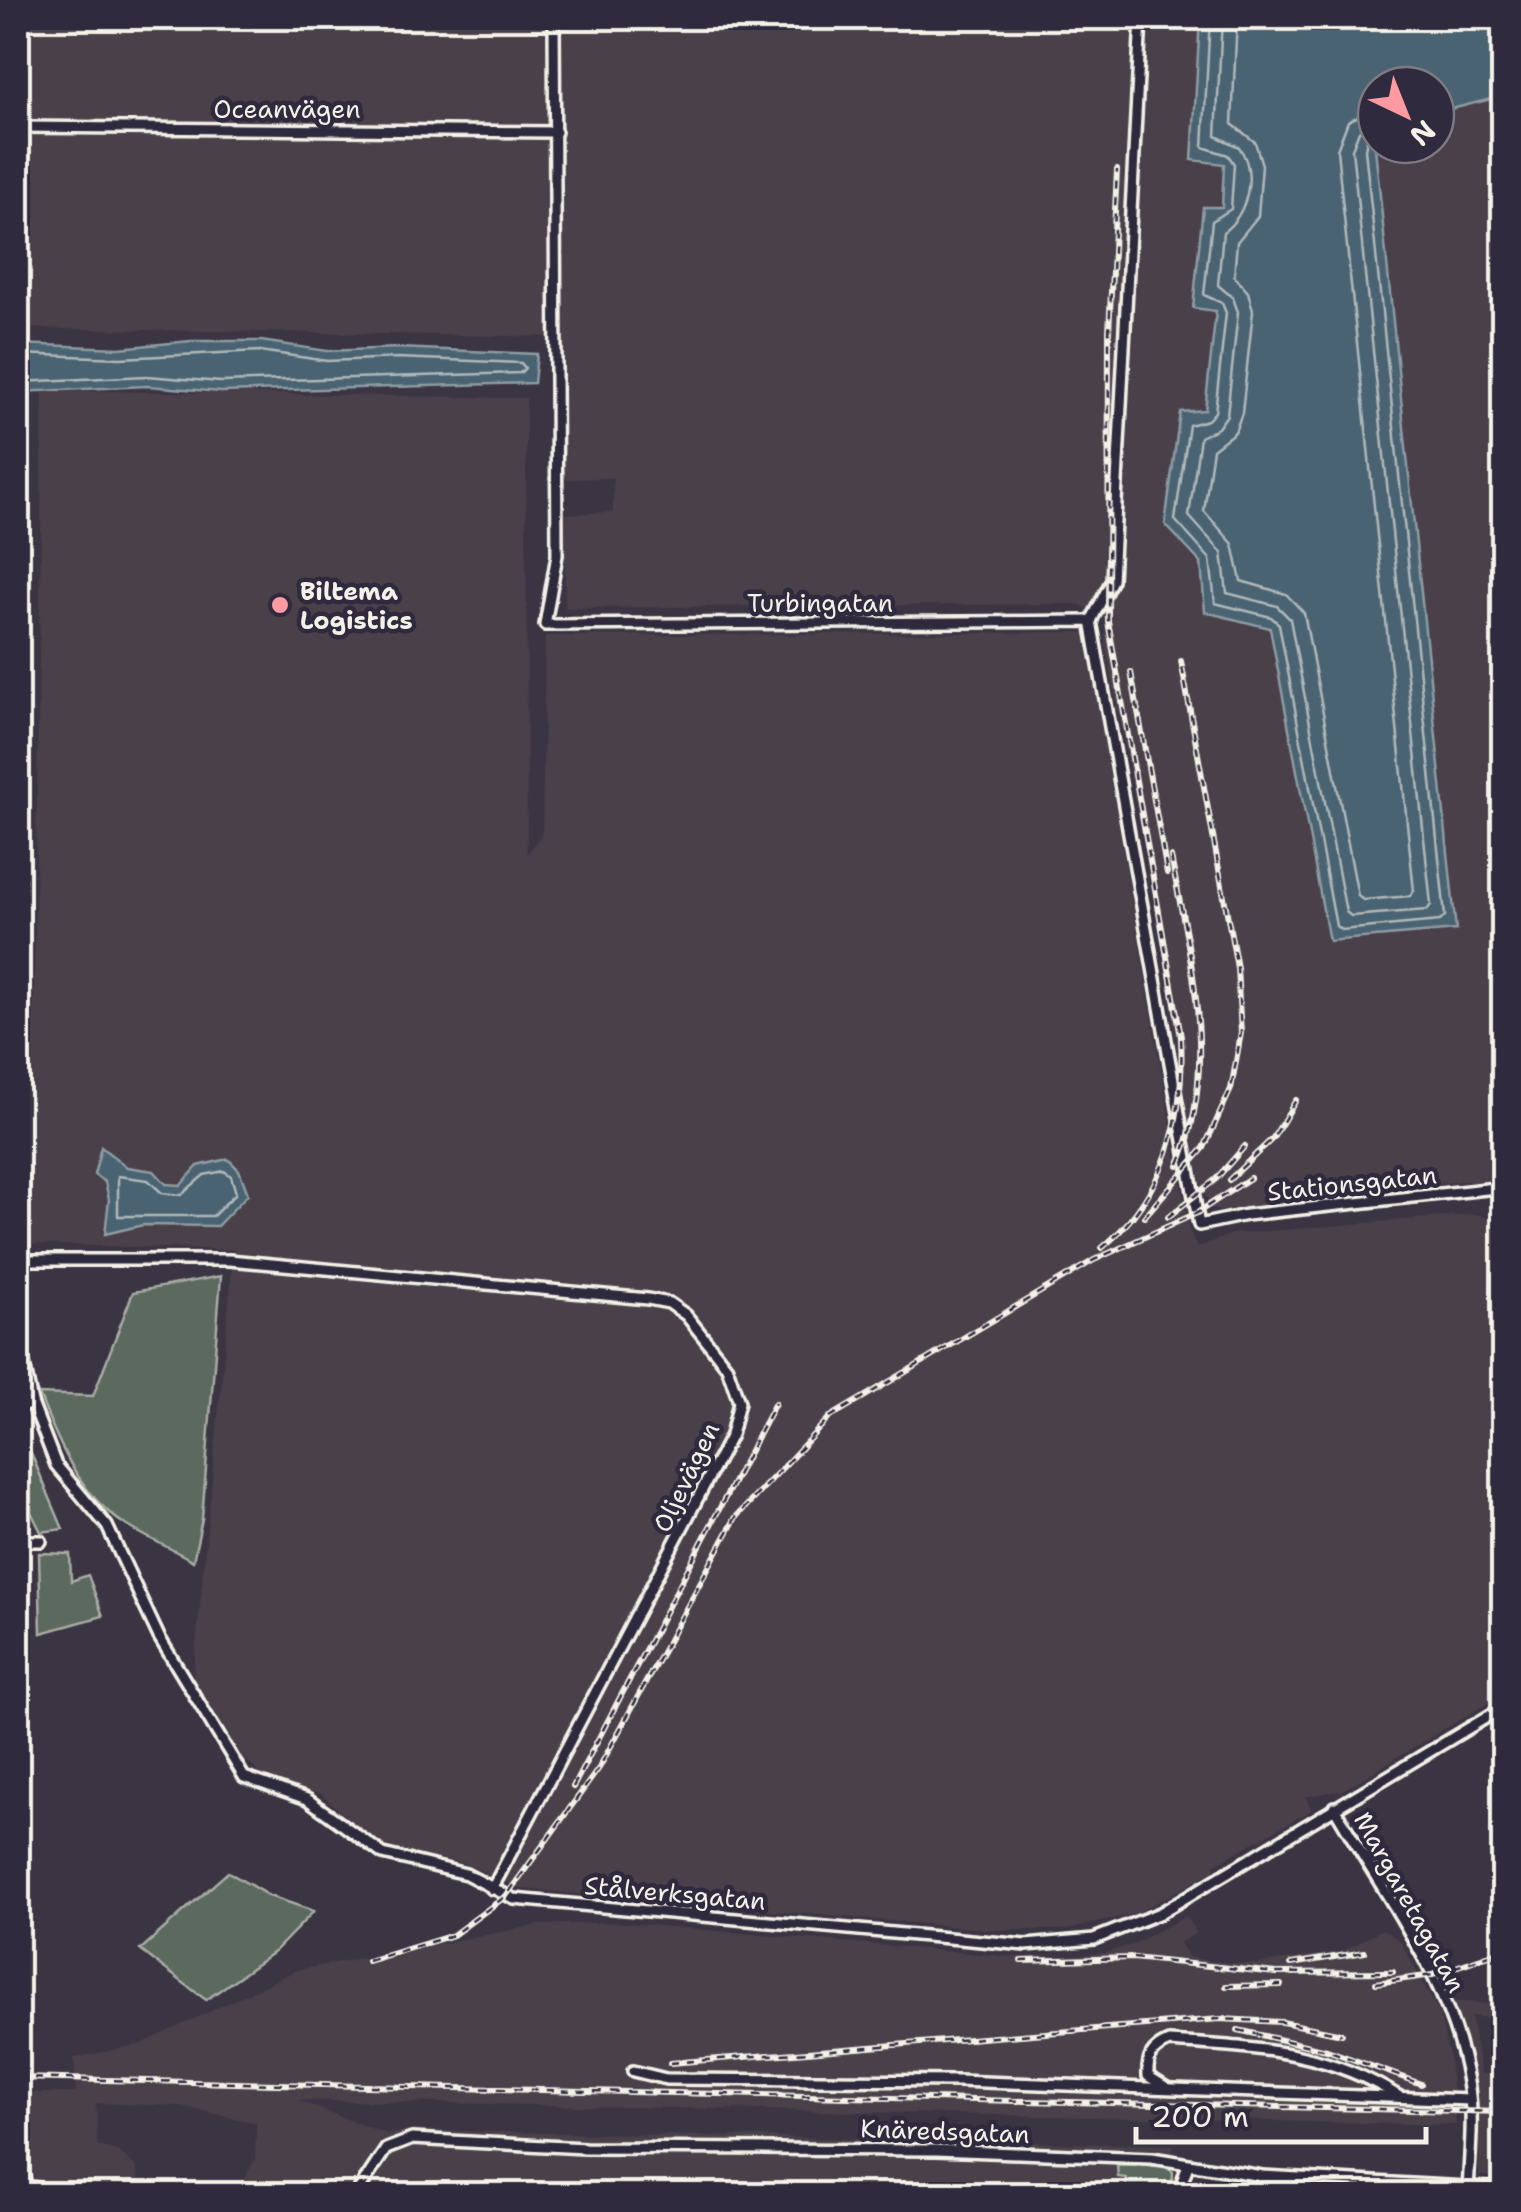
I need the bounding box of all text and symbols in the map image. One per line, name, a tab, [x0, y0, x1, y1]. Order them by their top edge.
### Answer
north arrow	[1356, 65, 1456, 165]
street label: Oceanvägen	[213, 92, 361, 126]
text: N	[1402, 112, 1444, 155]
place label: Biltema Logistics	[300, 574, 413, 637]
street label: Turbingatan	[747, 586, 893, 620]
marker: Biltema Logistics	[269, 594, 291, 616]
street label: Stationsgatan	[1266, 1157, 1438, 1209]
street label: Oljevägen	[645, 1416, 727, 1538]
street label: Margaretagatan	[1346, 1806, 1474, 1998]
street label: Stålverksgatan	[583, 1868, 767, 1918]
scale bar	[1136, 2082, 1426, 2144]
text: 200 m	[1151, 2096, 1249, 2137]
street label: Knäredsgatan	[860, 2111, 1030, 2151]

